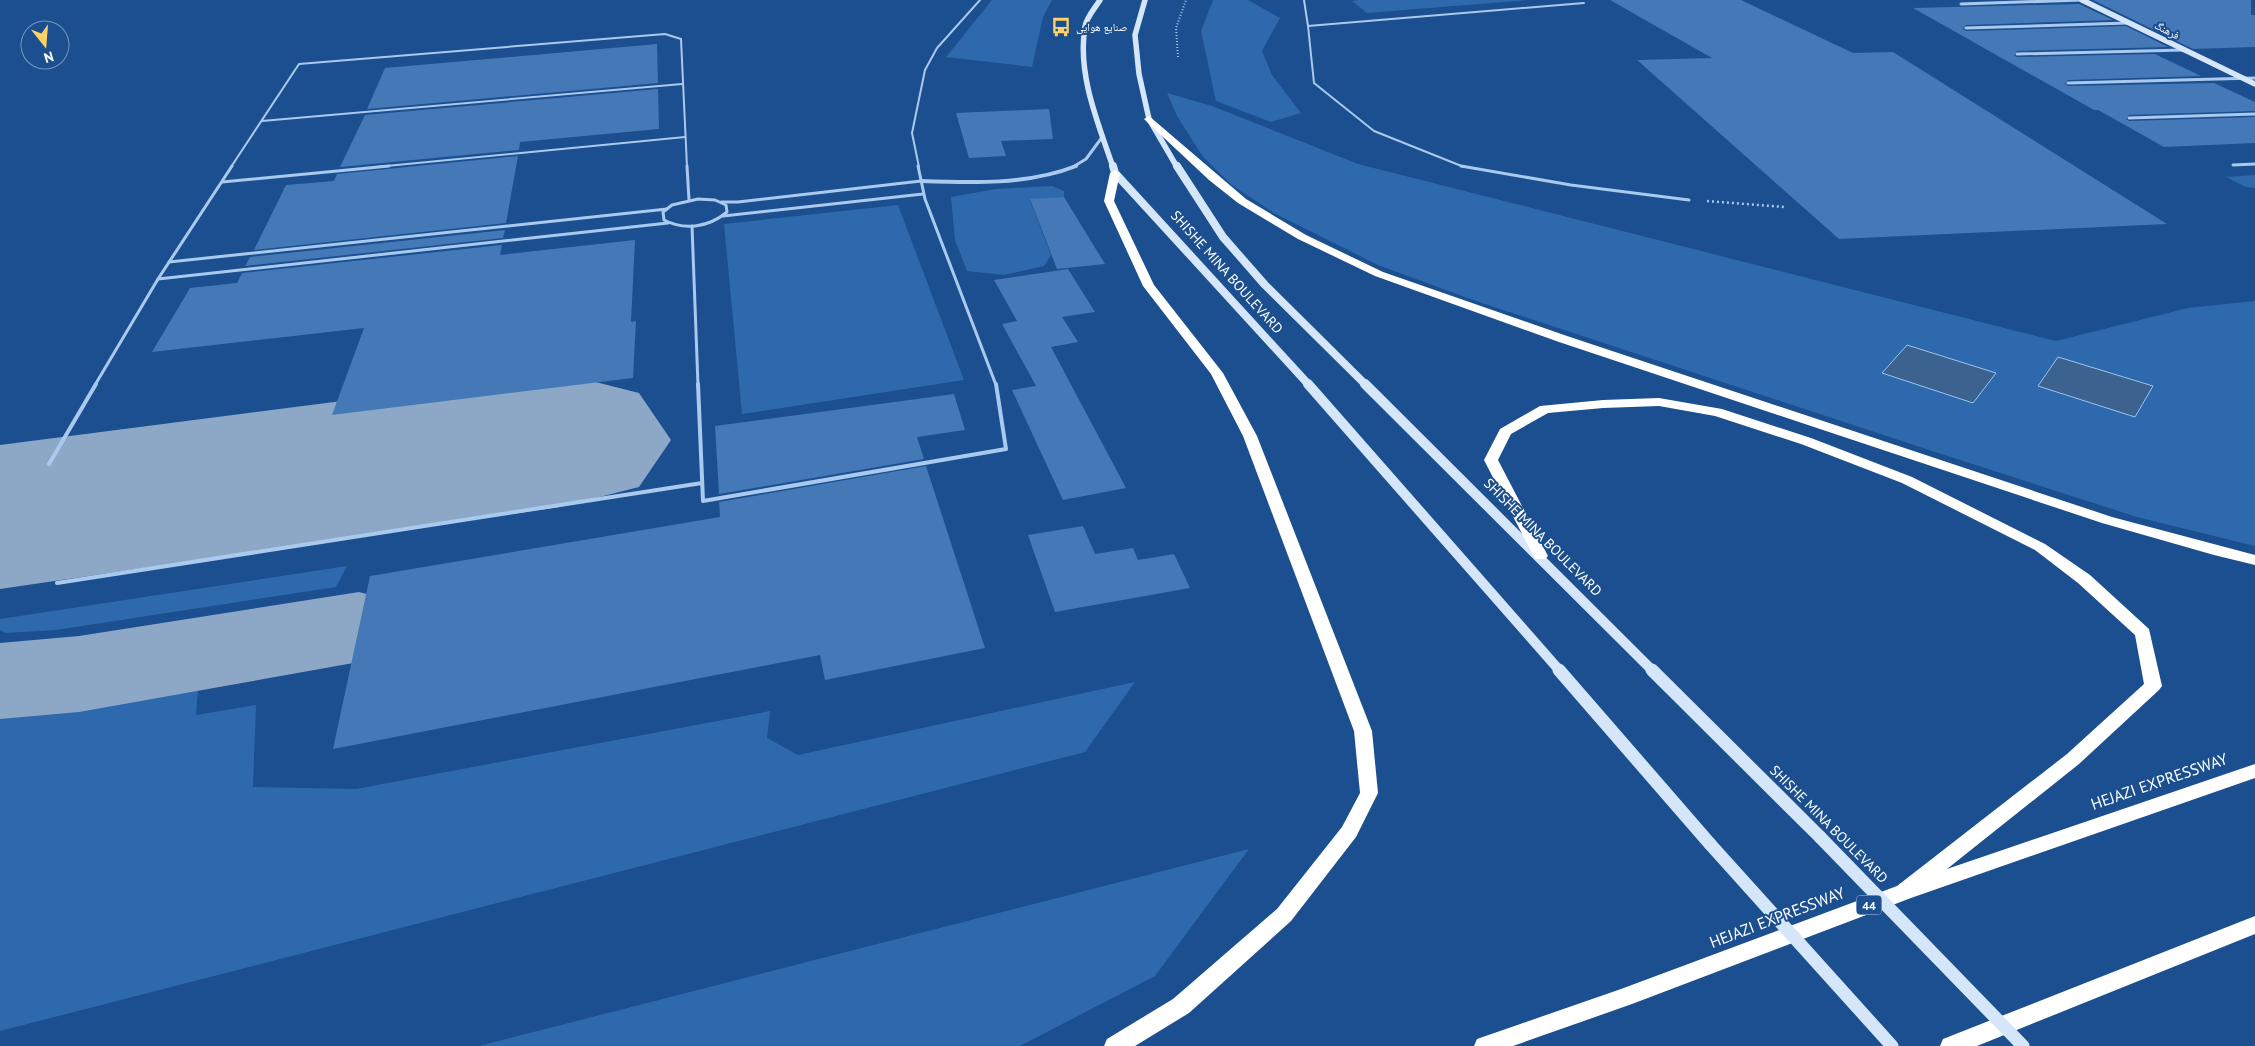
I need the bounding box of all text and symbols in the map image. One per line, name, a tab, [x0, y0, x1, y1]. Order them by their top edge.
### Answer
bus stop icon: صنایع هوایی	[1050, 16, 1072, 38]
street label: فرهنگ	[2152, 18, 2182, 42]
north arrow	[20, 20, 70, 70]
place label: صنایع هوایی	[1076, 20, 1127, 34]
text: N	[42, 47, 56, 67]
street label: SHISHE MINA BOULEVARD	[1167, 207, 1287, 337]
street label: SHISHE MINA BOULEVARD	[1480, 474, 1606, 600]
street label: HEJAZI EXPRESSWAY	[2088, 748, 2230, 814]
street label: SHISHE MINA BOULEVARD	[1766, 761, 1892, 887]
street label: HEJAZI EXPRESSWAY	[1707, 882, 1848, 952]
road number: 44	[1856, 896, 1882, 914]

